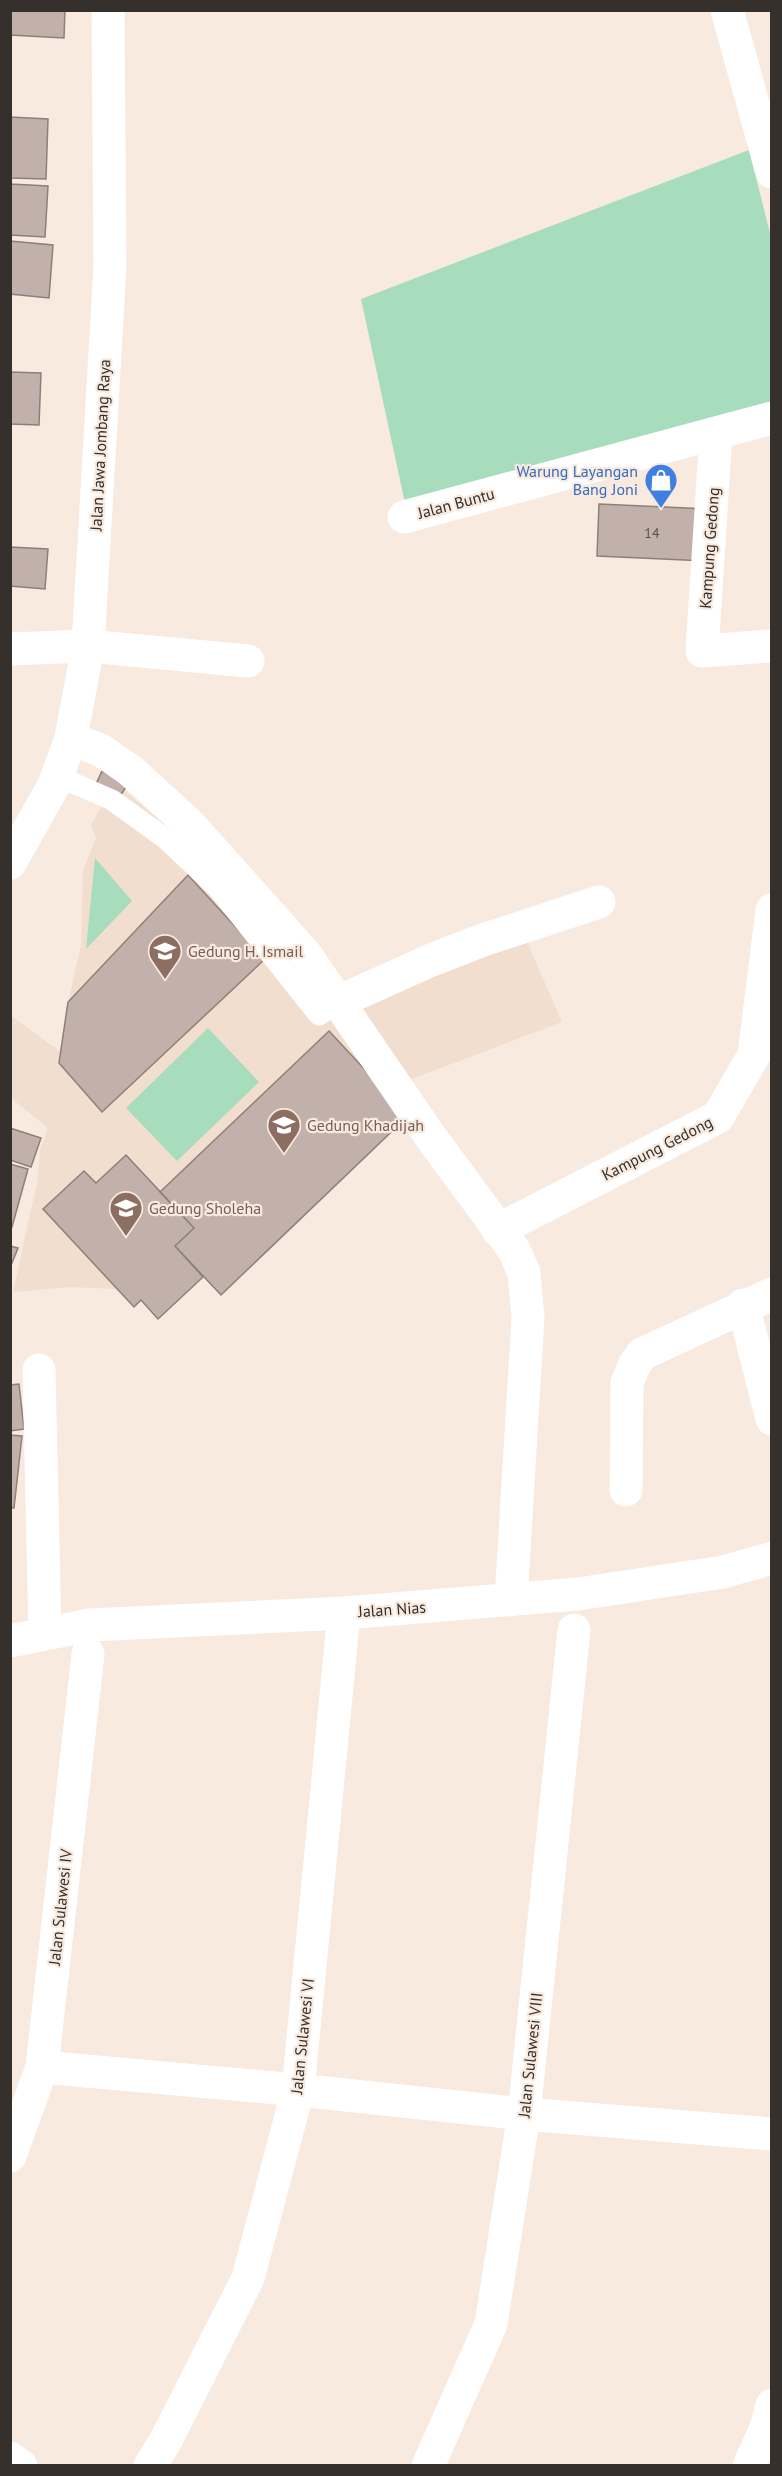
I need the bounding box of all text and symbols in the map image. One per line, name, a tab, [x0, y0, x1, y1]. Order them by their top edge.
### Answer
street label: Jalan Jawa Jombang Raya	[85, 359, 114, 532]
place label: Warung Layangan Bang Joni	[516, 461, 638, 499]
shop icon: Warung Layangan Bang Joni	[643, 462, 679, 509]
street label: Jalan Buntu	[414, 483, 497, 523]
street label: Kampung Gedong	[695, 487, 723, 609]
house number: 14	[644, 524, 660, 542]
school or university icon: Gedung H. Ismail	[147, 933, 183, 980]
place label: Gedung H. Ismail	[188, 941, 304, 961]
school or university icon: Gedung Khadijah	[266, 1107, 302, 1154]
street label: Kampung Gedong	[598, 1111, 716, 1185]
place label: Gedung Khadijah	[307, 1115, 424, 1135]
school or university icon: Gedung Sholeha	[108, 1190, 144, 1237]
place label: Gedung Sholeha	[149, 1198, 261, 1218]
street label: Jalan Nias	[356, 1597, 427, 1621]
street label: Jalan Sulawesi IV	[44, 1847, 76, 1967]
street label: Jalan Sulawesi VI	[286, 1977, 318, 2096]
street label: Jalan Sulawesi VIII	[513, 1992, 547, 2119]

